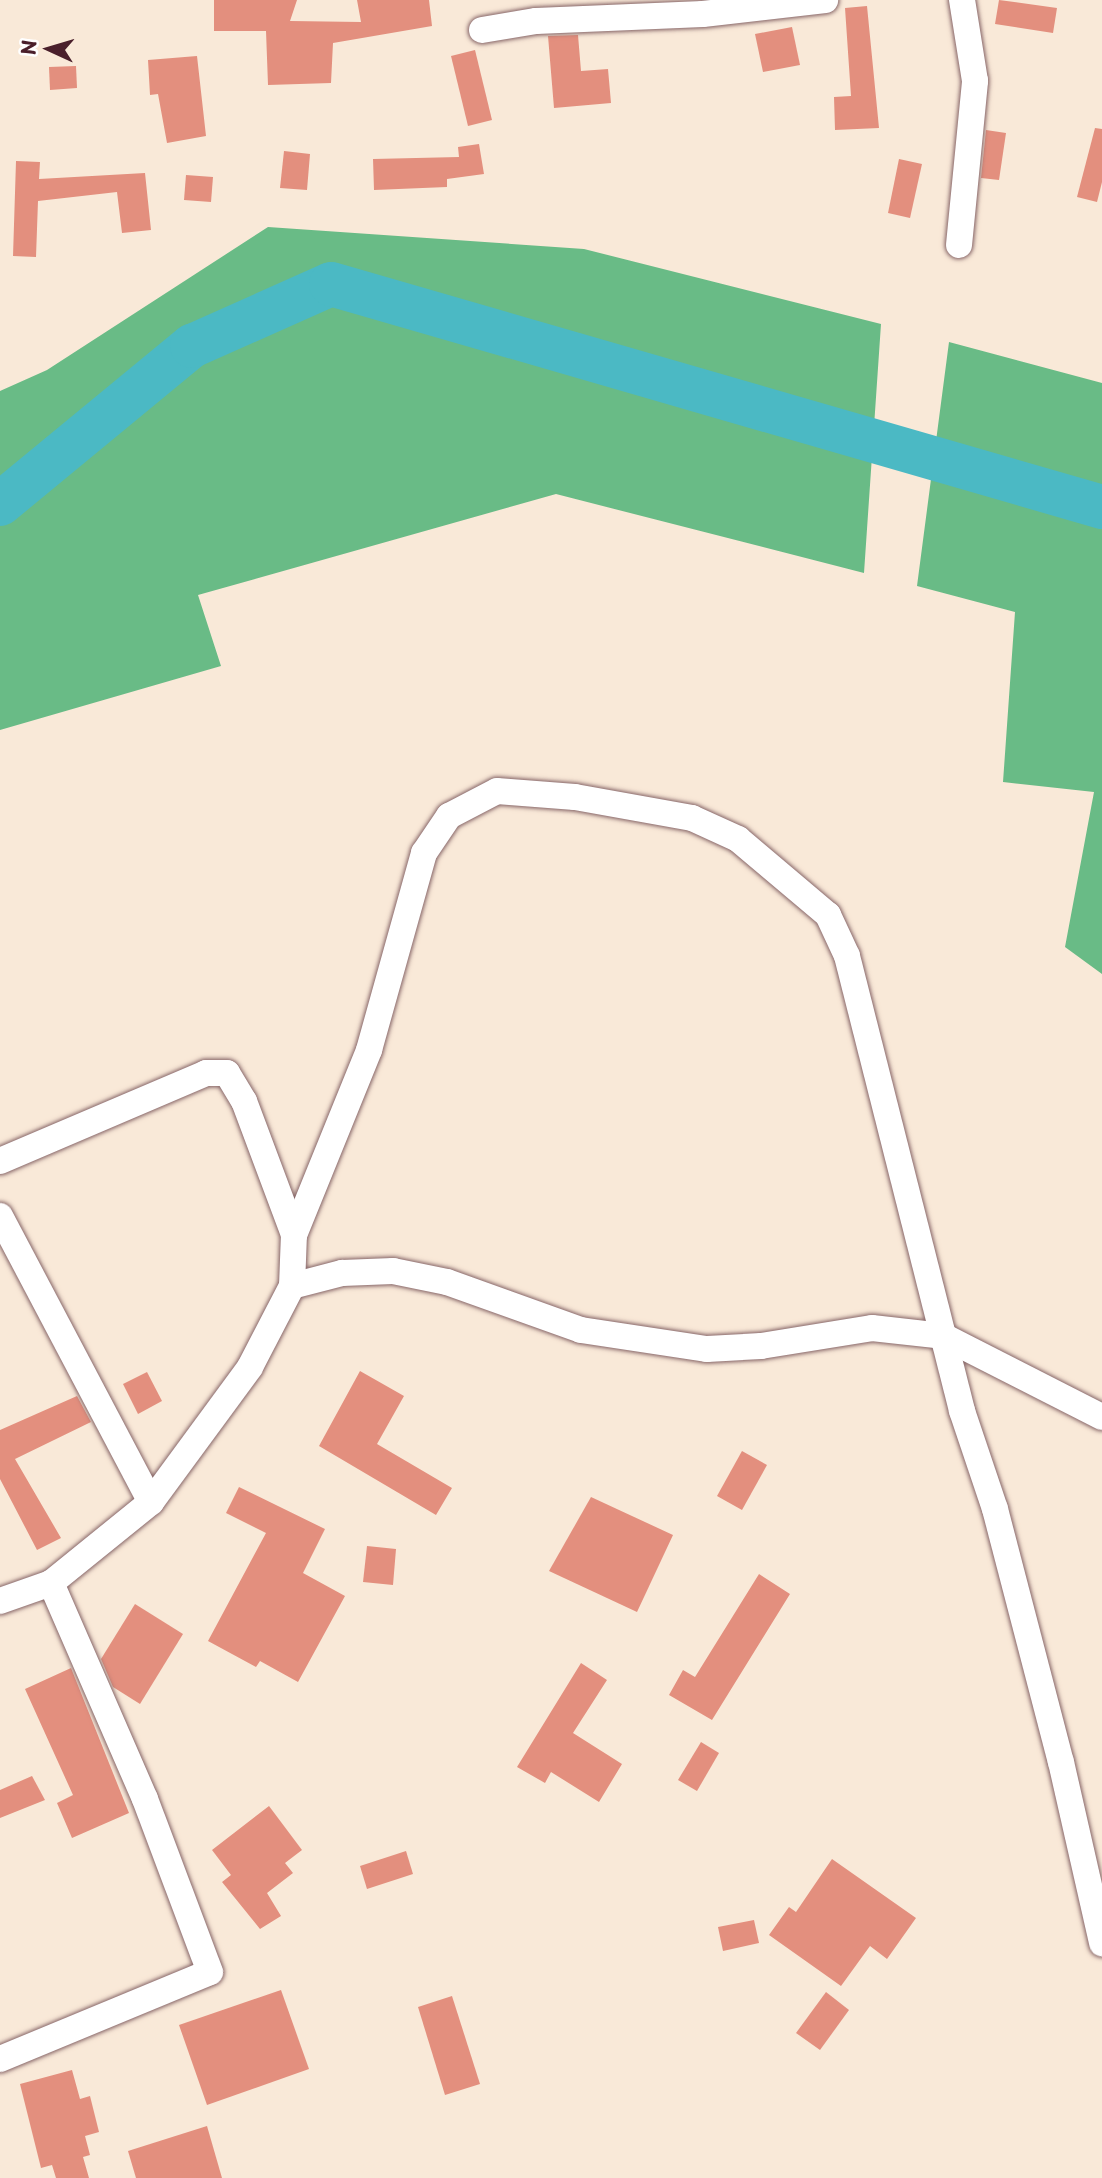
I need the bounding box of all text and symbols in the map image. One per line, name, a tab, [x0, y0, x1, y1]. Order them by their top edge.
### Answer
north arrow	[14, 14, 84, 84]
text: N	[14, 39, 43, 56]

